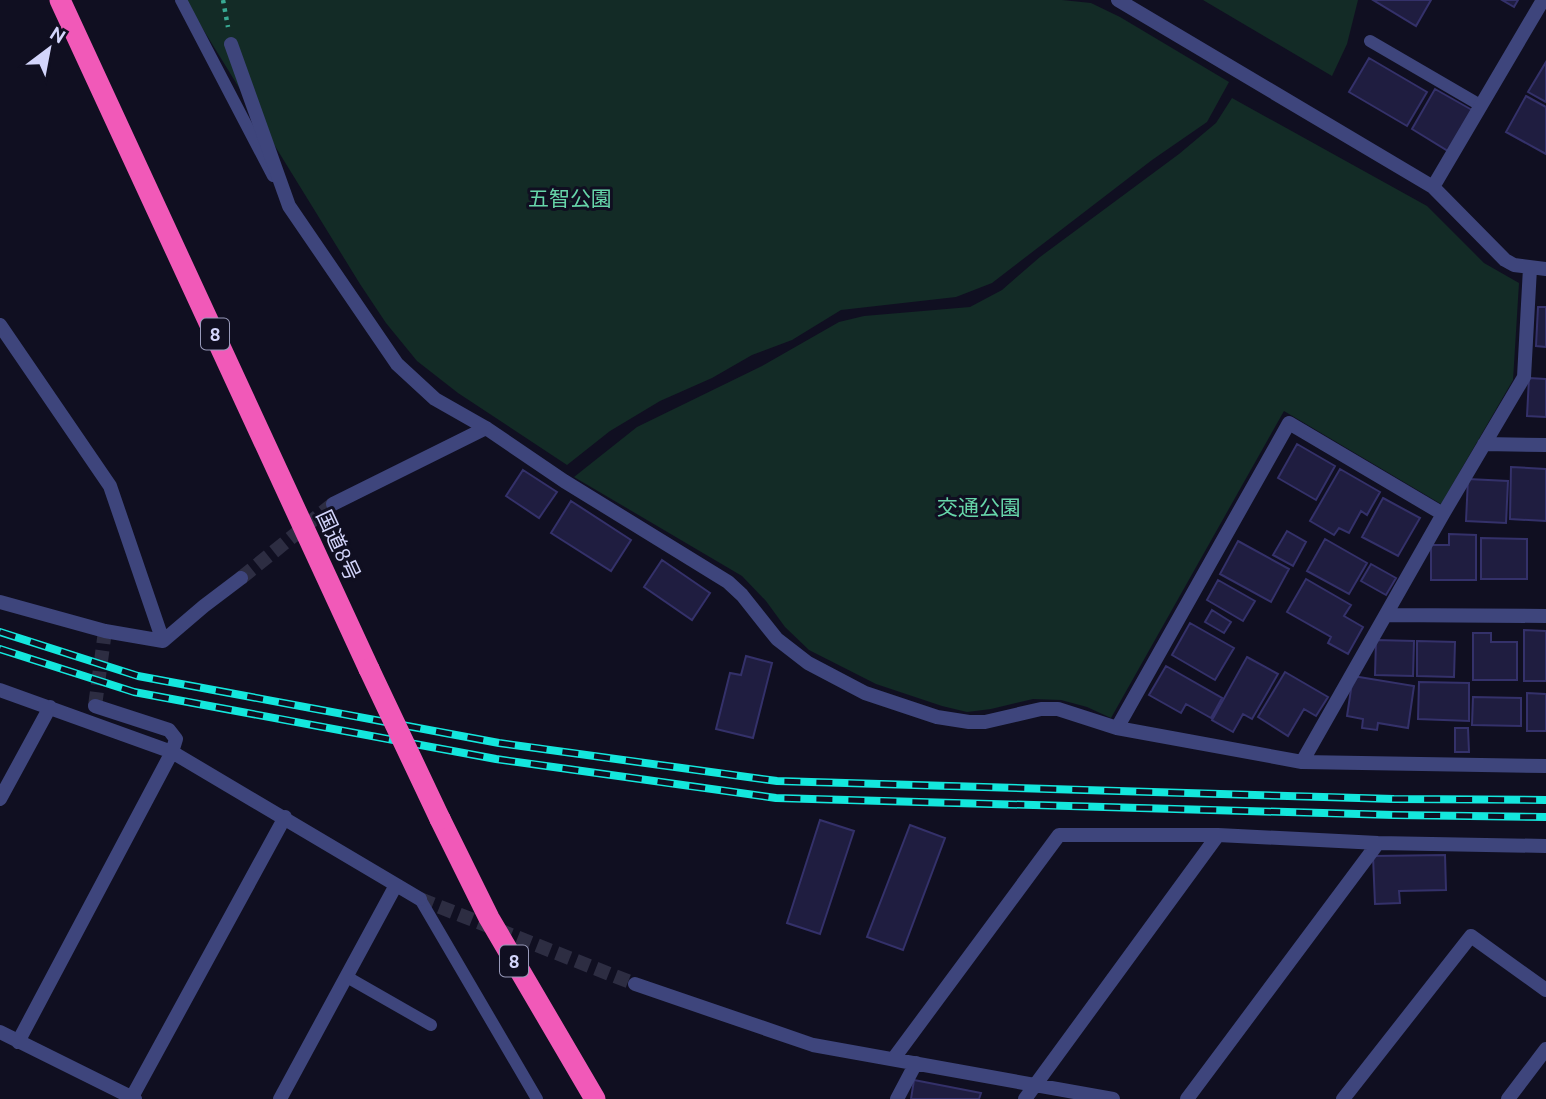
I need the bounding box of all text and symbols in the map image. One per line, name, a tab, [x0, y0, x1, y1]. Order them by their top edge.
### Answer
north arrow	[14, 14, 84, 84]
text: N	[46, 21, 70, 48]
park label: 五智公園	[528, 186, 612, 210]
road number: 8	[201, 318, 229, 350]
park label: 交通公園	[937, 495, 1021, 519]
street label: 国道8号	[312, 506, 366, 584]
road number: 8	[500, 945, 528, 976]

